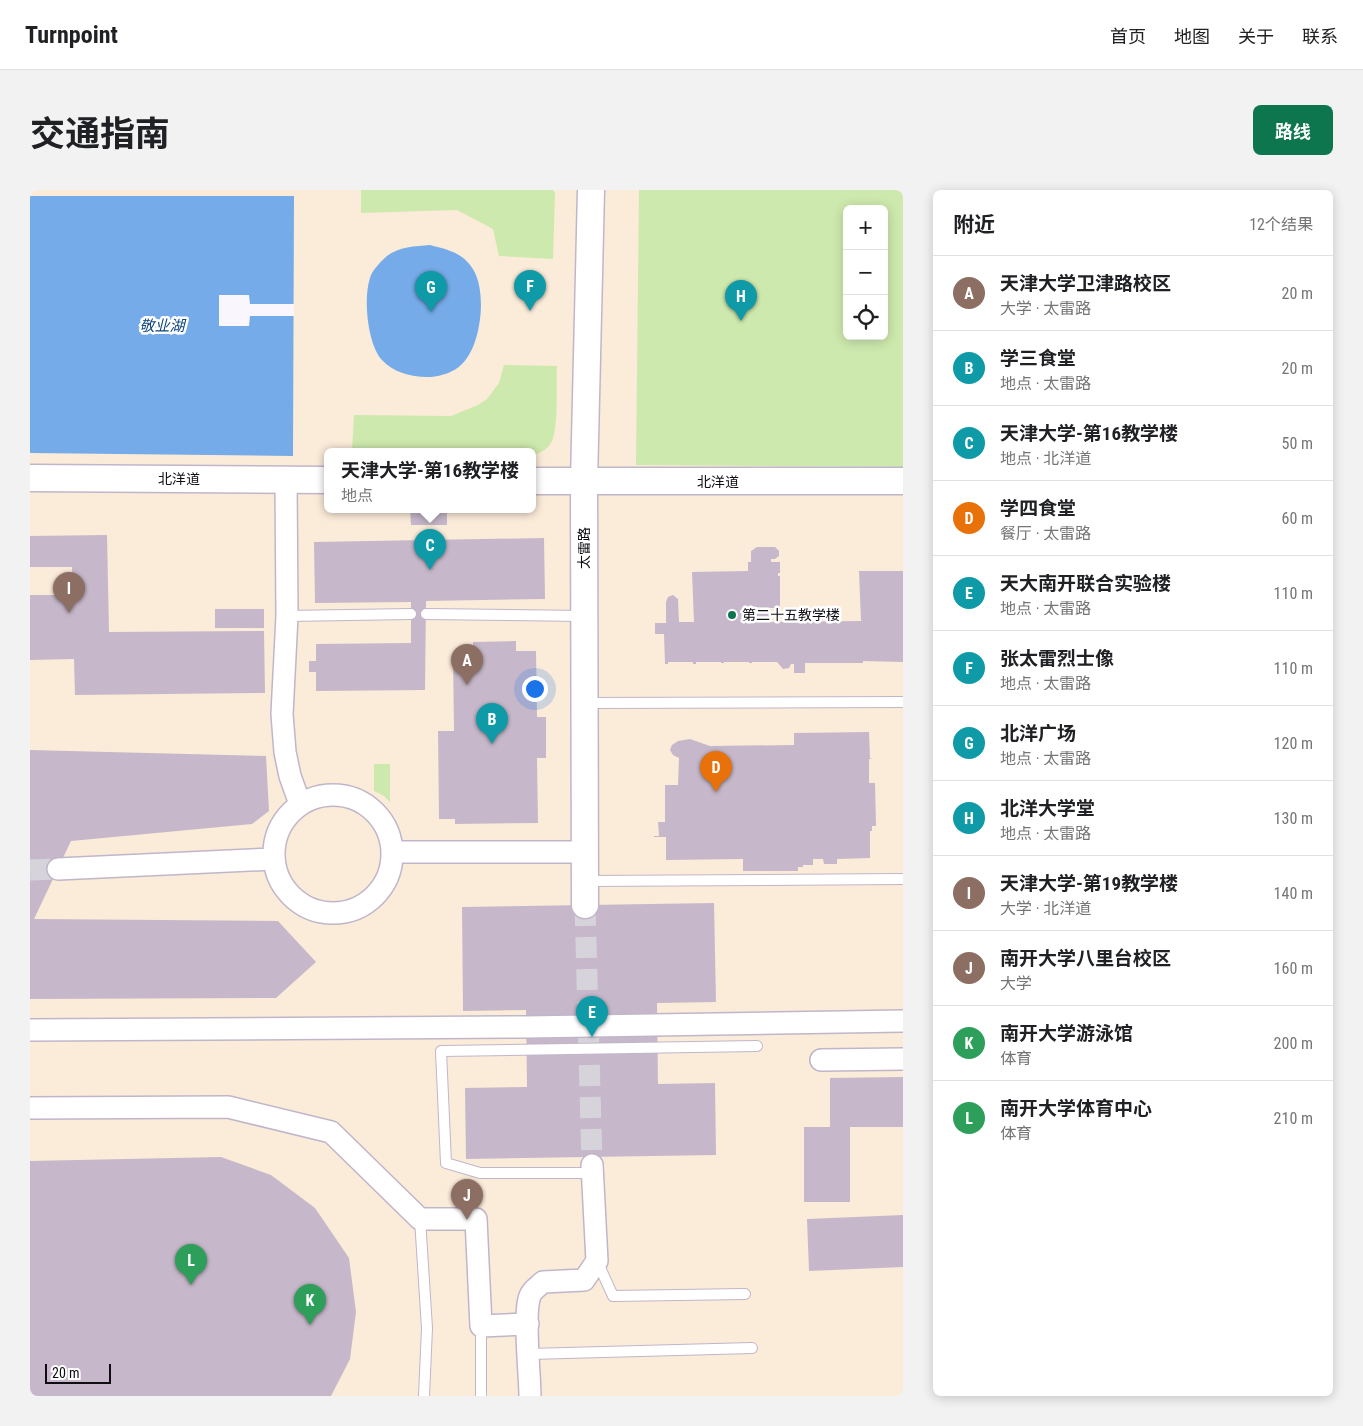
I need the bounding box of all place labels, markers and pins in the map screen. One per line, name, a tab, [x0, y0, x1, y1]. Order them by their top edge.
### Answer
pin: F	[514, 270, 546, 311]
pin: G	[415, 271, 447, 312]
pin: H	[725, 280, 757, 321]
pin: C	[414, 529, 446, 570]
pin: I	[53, 572, 85, 613]
place label: 第二十五教学楼	[742, 607, 840, 623]
marker: 第二十五教学楼	[726, 609, 738, 621]
pin: A	[451, 644, 483, 685]
pin: B	[476, 703, 508, 744]
pin: D	[700, 751, 732, 792]
pin: E	[576, 996, 608, 1037]
pin: J	[451, 1179, 483, 1220]
pin: L	[175, 1244, 207, 1285]
pin: K	[294, 1284, 326, 1325]

